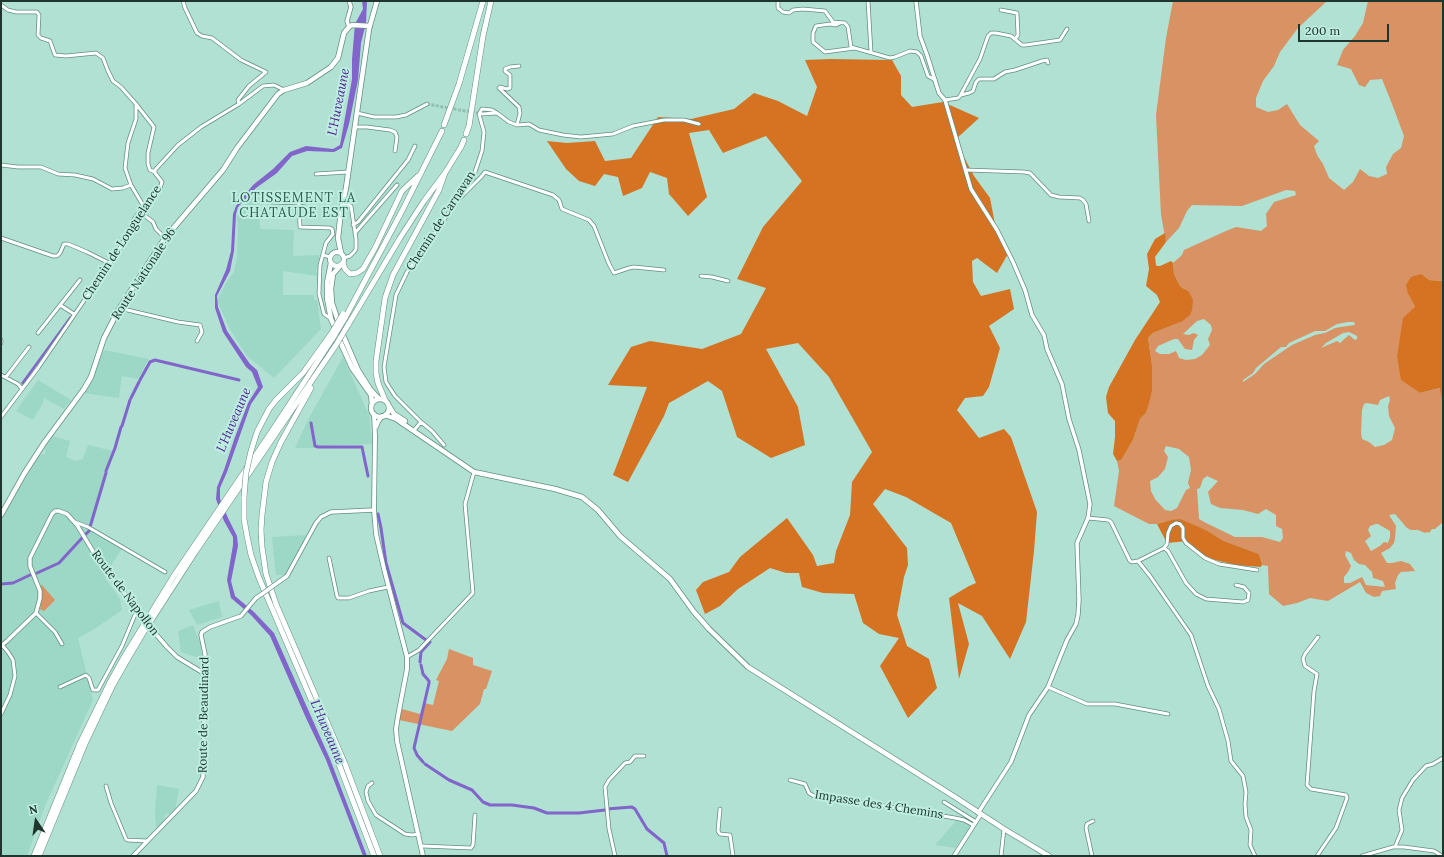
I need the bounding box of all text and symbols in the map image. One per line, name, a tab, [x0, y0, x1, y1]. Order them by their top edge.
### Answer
scale bar	[1300, 16, 1391, 42]
text: 200 m	[1305, 23, 1340, 38]
water label: L'Huveaune	[325, 67, 353, 137]
street label: Chemin de Carnavan	[403, 168, 479, 274]
street label: Chemin de Longuelance	[79, 183, 165, 303]
district label: LOTISSEMENT LA CHATAUDE EST	[232, 190, 356, 221]
street label: Route Nationale 96	[109, 225, 179, 323]
water label: L'Huveaune	[213, 385, 255, 455]
street label: Route de Napollon	[88, 548, 162, 638]
street label: Route de Beaudinard	[196, 657, 212, 773]
water label: L'Huveaune	[306, 697, 348, 767]
street label: Impasse des 4 Chemins	[814, 788, 944, 822]
north arrow	[16, 801, 56, 841]
text: N	[28, 802, 39, 817]

